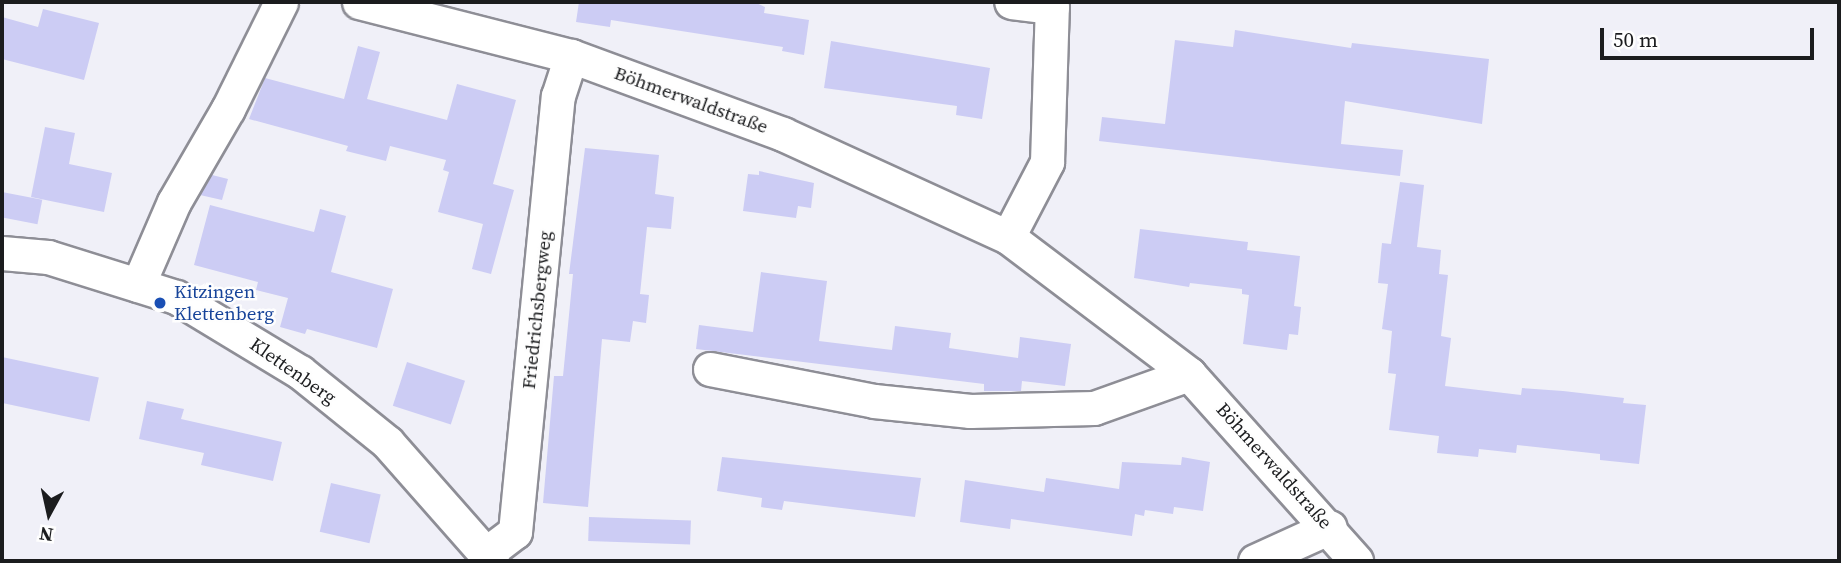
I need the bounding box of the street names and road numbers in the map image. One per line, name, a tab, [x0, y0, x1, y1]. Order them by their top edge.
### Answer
street label: Böhmerwaldstraße	[611, 62, 771, 138]
street label: Friedrichsbergweg	[517, 230, 557, 390]
street label: Klettenberg	[245, 333, 341, 409]
street label: Böhmerwaldstraße	[1211, 398, 1337, 534]

